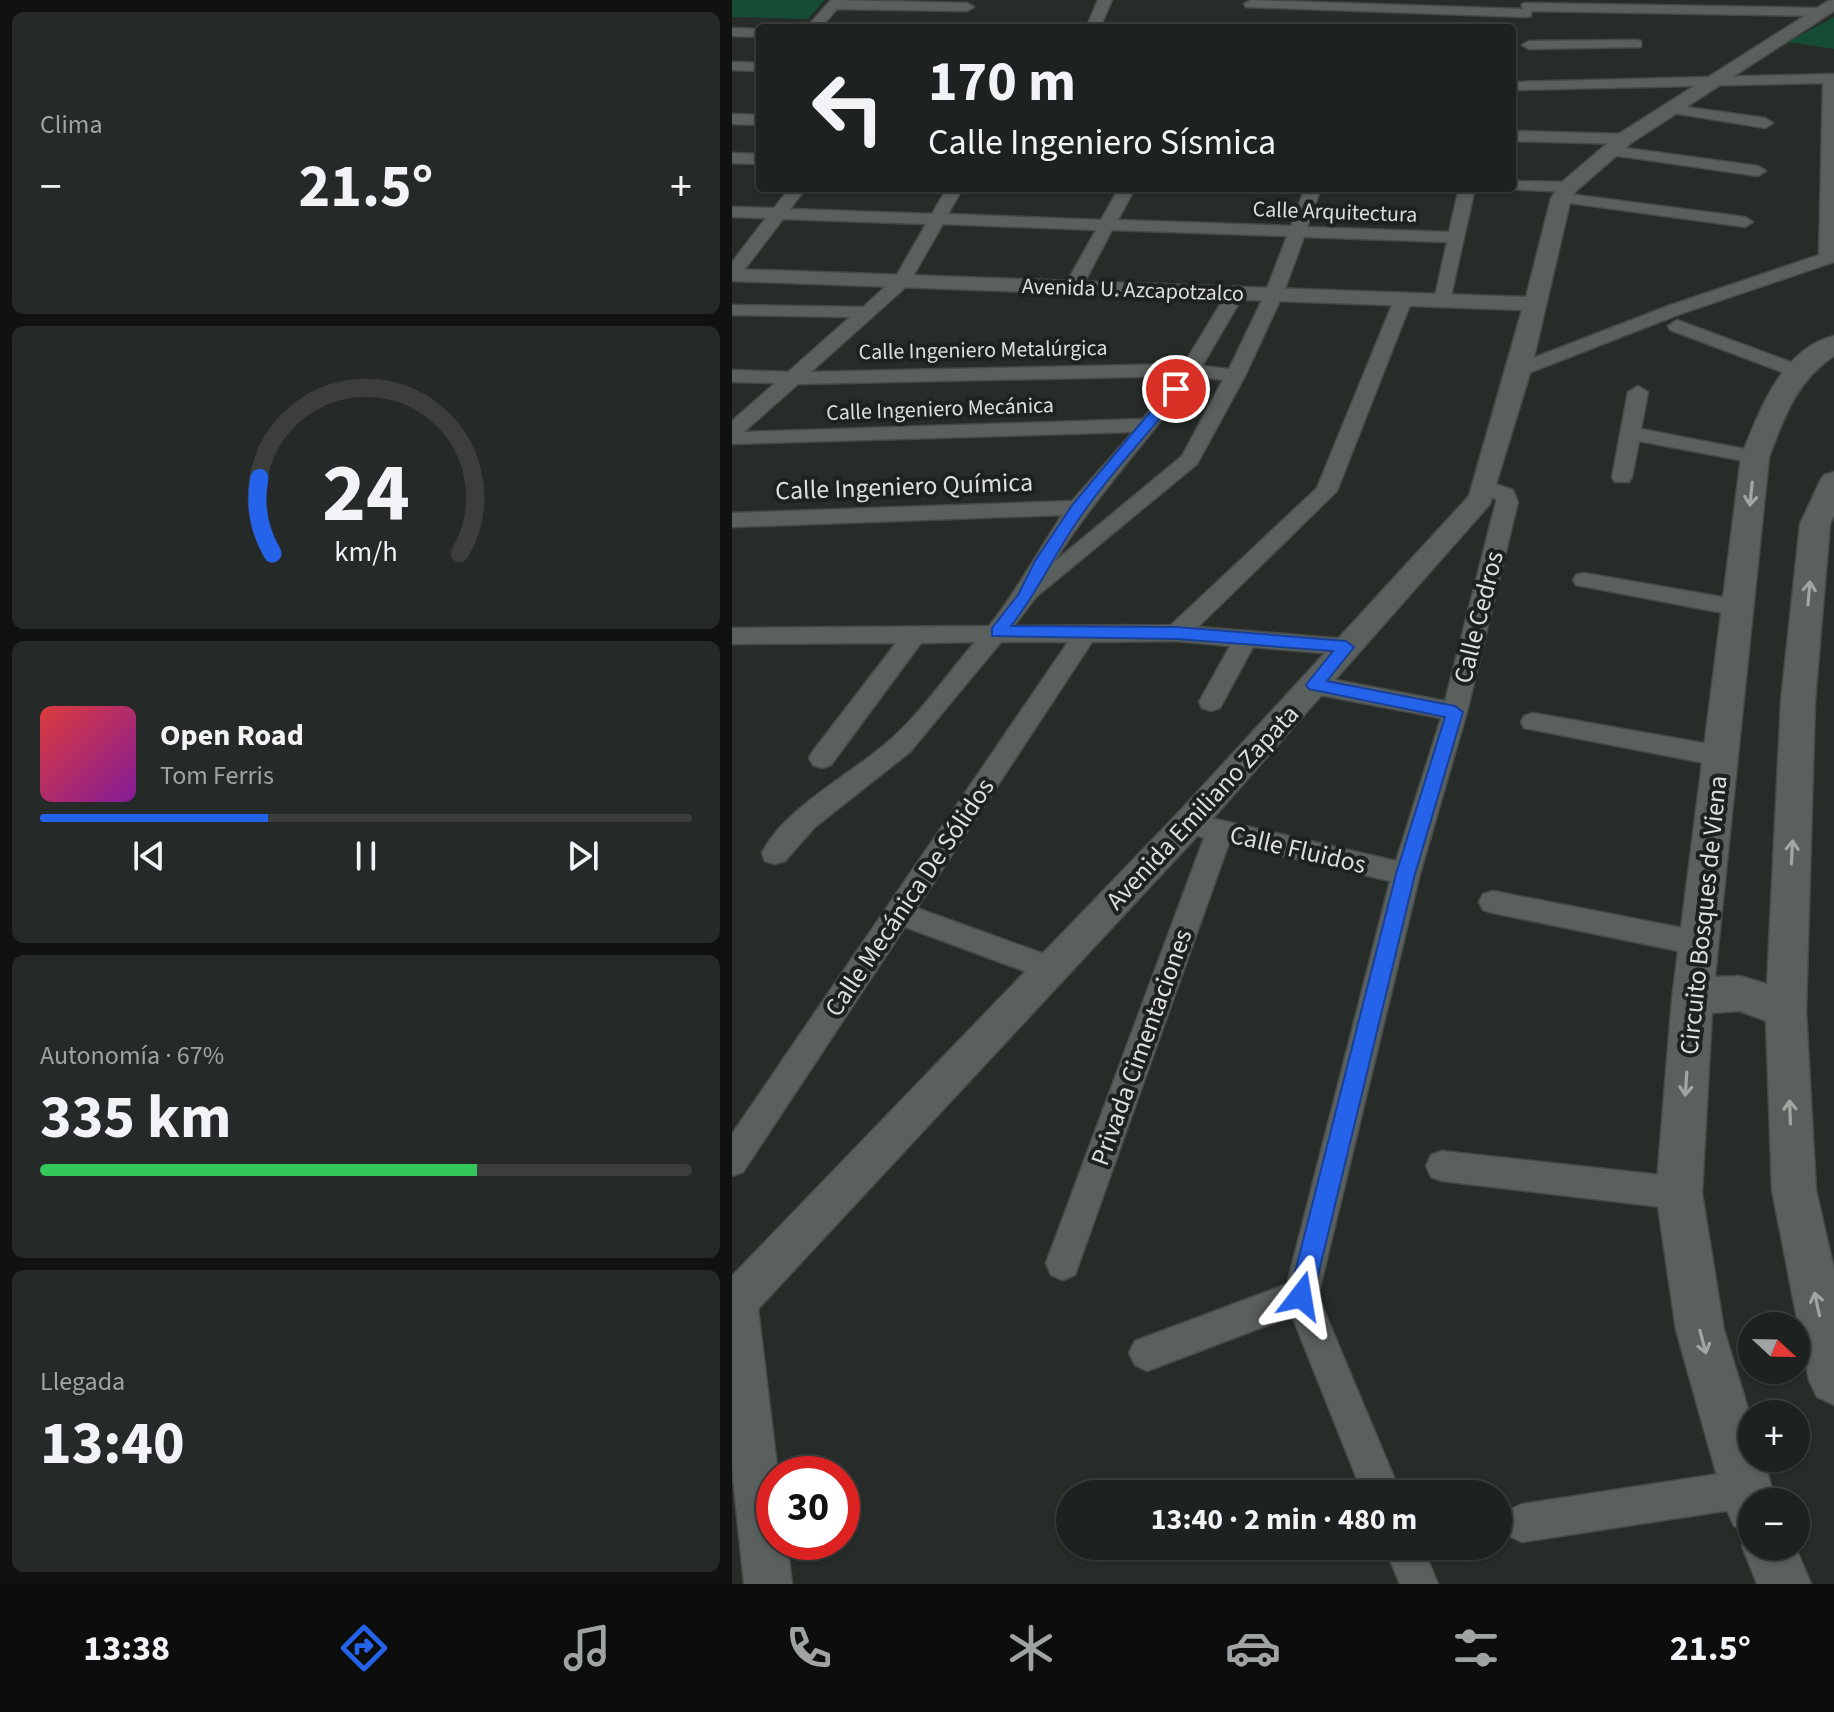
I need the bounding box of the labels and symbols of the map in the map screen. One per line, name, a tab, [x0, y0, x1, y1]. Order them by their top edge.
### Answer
street label: Calle Arquitectura	[1252, 193, 1418, 231]
street label: Avenida U. Azcapotzalco	[1021, 270, 1244, 310]
street label: Calle Ingeniero Metalúrgica	[858, 332, 1108, 368]
pin	[1142, 355, 1210, 423]
street label: Calle Ingeniero Mecánica	[826, 389, 1055, 429]
street label: Calle Ingeniero Química	[774, 464, 1034, 509]
one-way arrow	[1744, 481, 1759, 507]
street label: Calle Cedros	[1444, 547, 1513, 687]
one-way arrow	[1801, 580, 1816, 606]
street label: Avenida Emiliano Zapata	[1097, 697, 1307, 918]
street label: Calle Mecánica De Sólidos	[816, 770, 1003, 1024]
street label: Circuito Bosques de Viena	[1670, 774, 1737, 1056]
street label: Calle Fluidos	[1226, 816, 1370, 883]
one-way arrow	[1784, 839, 1799, 866]
street label: Privada Cimentaciones	[1081, 924, 1202, 1171]
one-way arrow	[1679, 1070, 1694, 1097]
one-way arrow	[1783, 1099, 1798, 1126]
position arrow	[1259, 1254, 1343, 1338]
one-way arrow	[1809, 1291, 1824, 1317]
north arrow	[1738, 1312, 1810, 1384]
one-way arrow	[1696, 1328, 1711, 1354]
speed limit sign: 30	[756, 1456, 860, 1560]

